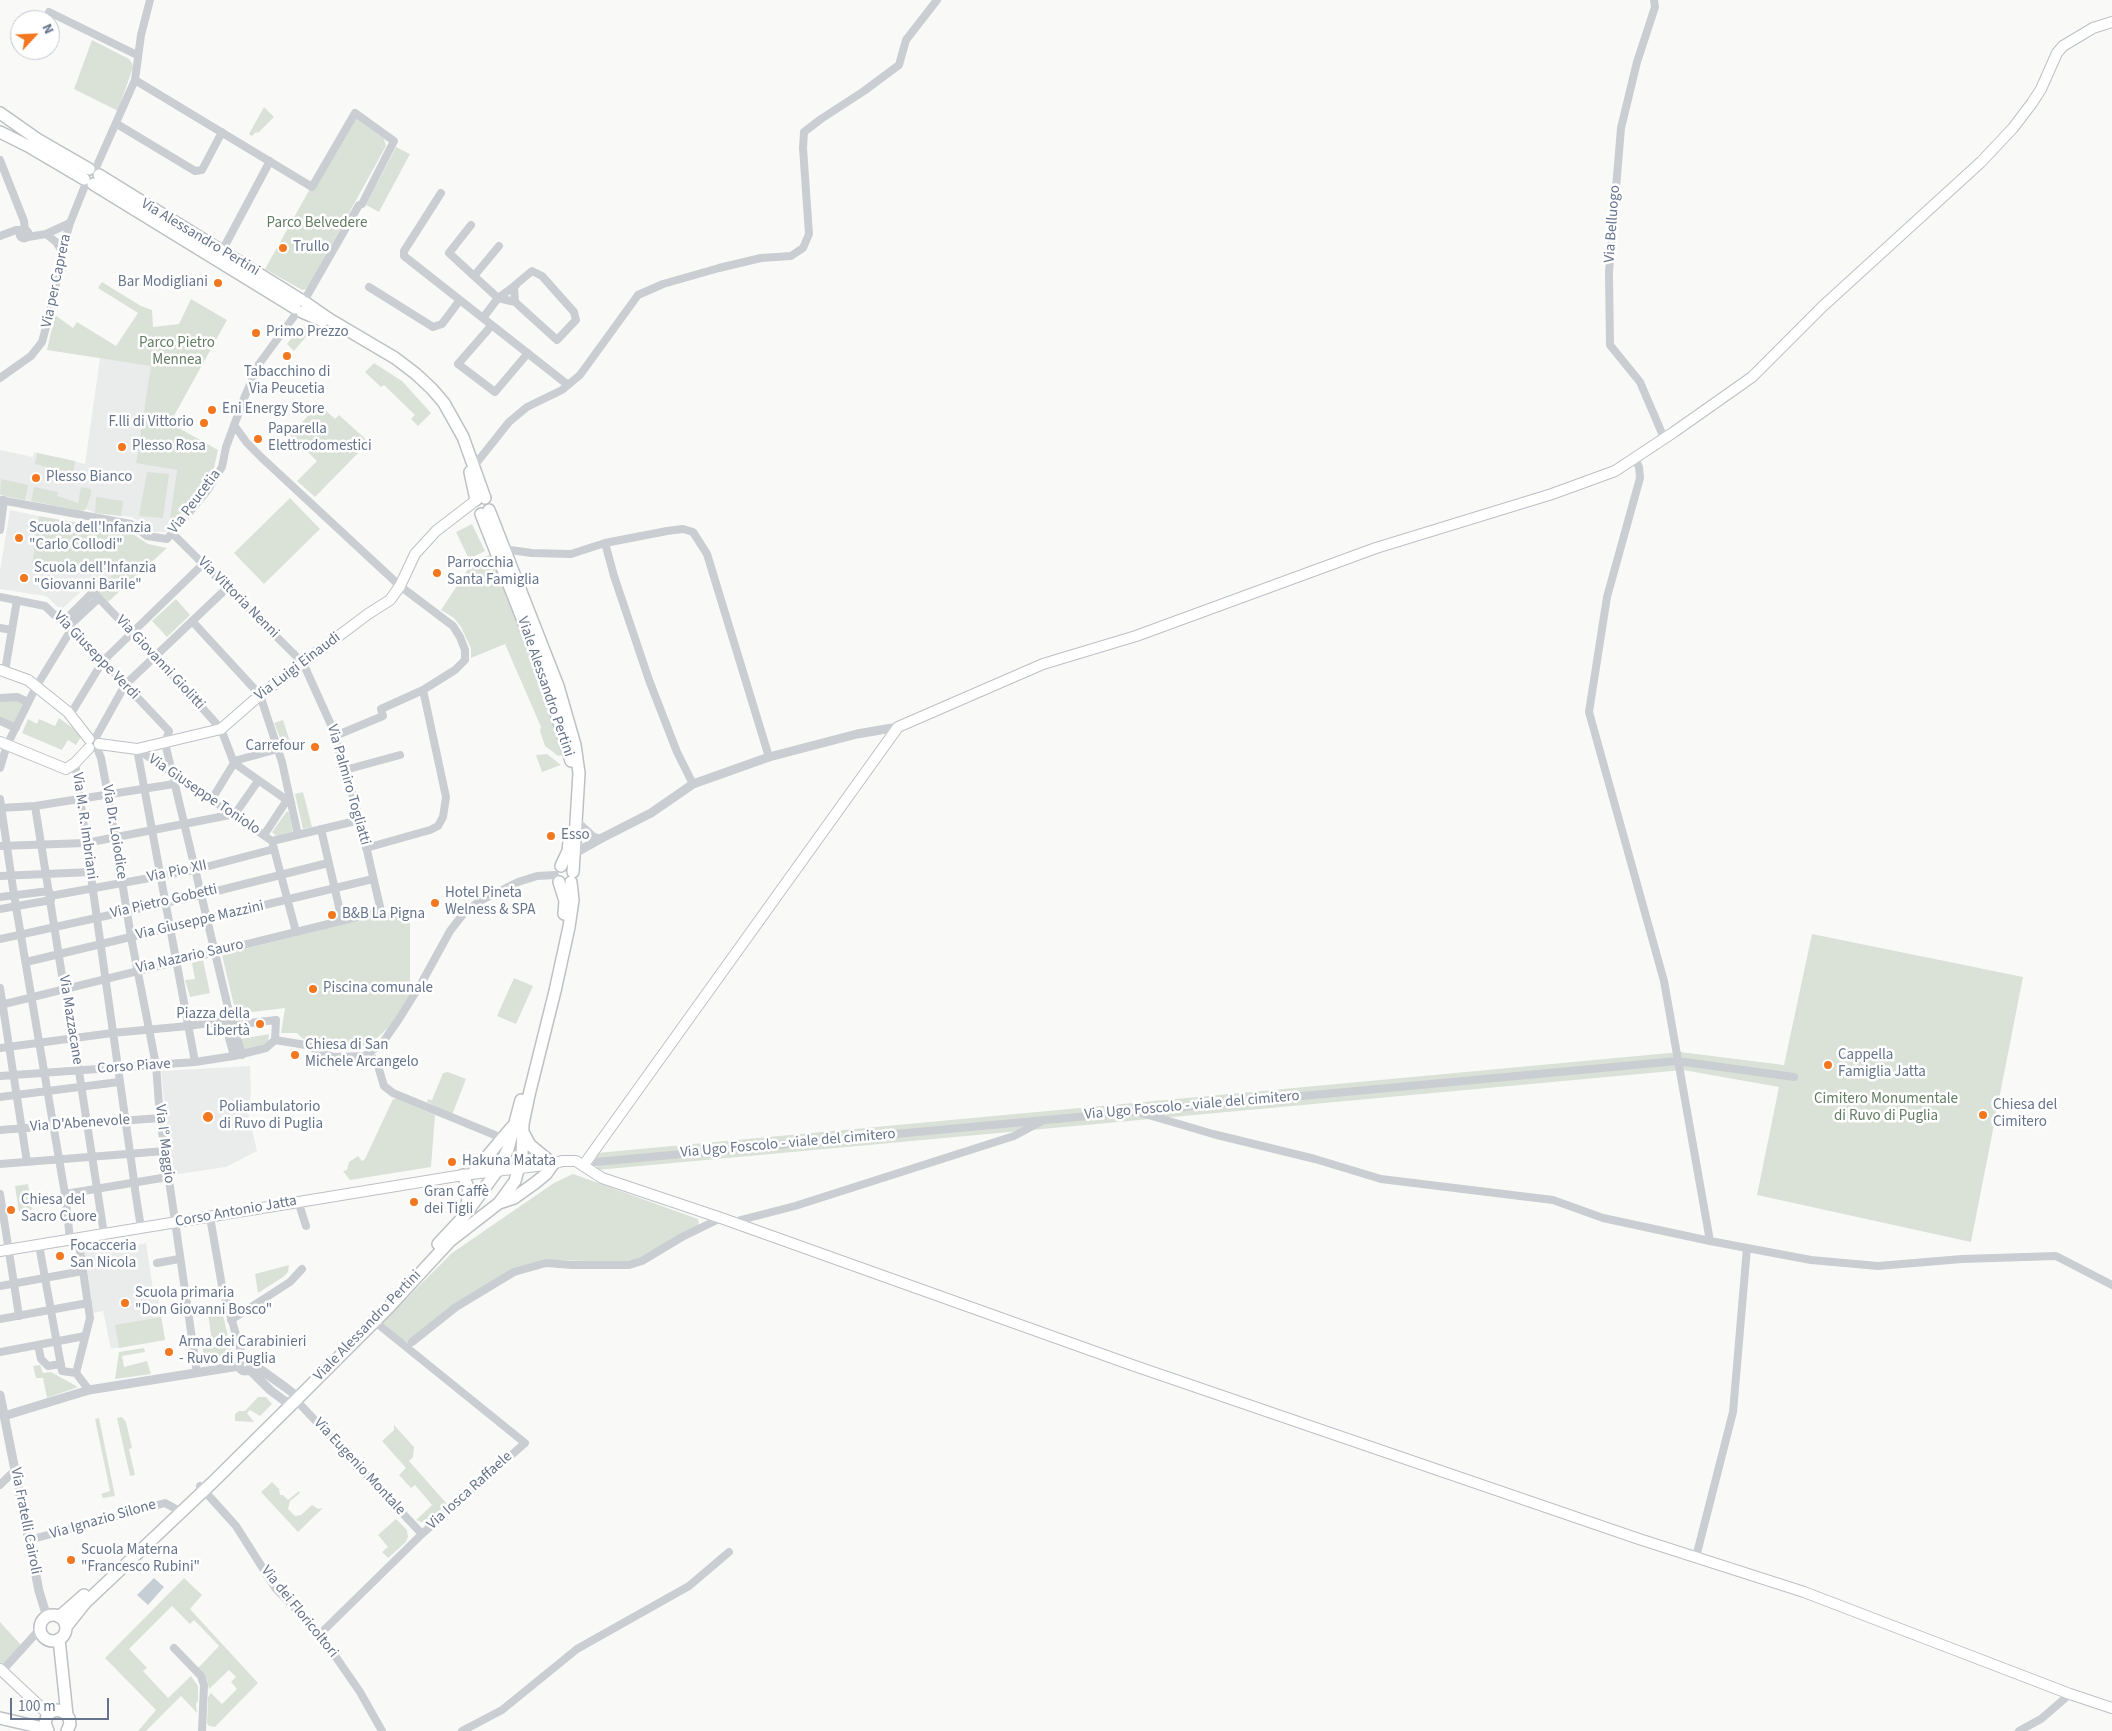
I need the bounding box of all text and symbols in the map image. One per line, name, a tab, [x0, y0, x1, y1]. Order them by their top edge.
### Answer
north arrow	[10, 10, 60, 60]
text: N	[37, 21, 59, 38]
street label: Via Belluogo	[1601, 185, 1625, 263]
street label: Via Alessandro Pertini	[137, 195, 263, 281]
park label: Parco Belvedere	[267, 215, 367, 233]
street label: Via per Caprera	[38, 233, 76, 329]
place label: Trullo	[293, 239, 329, 257]
marker: Trullo	[277, 242, 289, 254]
place label: Bar Modigliani	[118, 274, 208, 292]
marker: Bar Modigliani	[212, 277, 224, 289]
place label: Primo Prezzo	[266, 324, 349, 342]
marker: Primo Prezzo	[250, 327, 262, 339]
park label: Parco Pietro Mennea	[139, 335, 215, 370]
marker: Tabacchino di Via Peucetia	[281, 350, 293, 362]
place label: Tabacchino di Via Peucetia	[244, 364, 330, 399]
place label: Eni Energy Store	[222, 401, 324, 419]
marker: Eni Energy Store	[206, 404, 218, 416]
place label: F.lli di Vittorio	[108, 414, 194, 432]
marker: F.lli di Vittorio	[198, 417, 210, 429]
place label: Paparella Elettrodomestici	[268, 421, 372, 456]
marker: Paparella Elettrodomestici	[252, 433, 264, 445]
place label: Plesso Rosa	[132, 438, 206, 456]
marker: Plesso Rosa	[116, 441, 128, 453]
street label: Via Peucetia	[165, 466, 225, 538]
place label: Plesso Bianco	[46, 469, 132, 487]
marker: Plesso Bianco	[30, 472, 42, 484]
place label: Scuola dell'Infanzia "Carlo Collodi"	[29, 520, 151, 555]
marker: Scuola dell'Infanzia "Carlo Collodi"	[13, 532, 25, 544]
street label: Via Vittoria Nenni	[194, 554, 282, 642]
place label: Parrocchia Santa Famiglia	[447, 555, 539, 590]
place label: Scuola dell'Infanzia "Giovanni Barile"	[34, 560, 156, 595]
marker: Parrocchia Santa Famiglia	[431, 567, 443, 579]
marker: Scuola dell'Infanzia "Giovanni Barile"	[18, 572, 30, 584]
street label: Via Giuseppe Verdi	[49, 608, 143, 704]
street label: Via Giovanni Giolitti	[112, 612, 208, 714]
street label: Viale Alessandro Pertini	[513, 615, 577, 759]
street label: Via Luigi Einaudi	[252, 629, 344, 705]
street label: Via Palmiro Togliatti	[322, 723, 374, 847]
place label: Carrefour	[245, 738, 305, 756]
marker: Carrefour	[309, 741, 321, 753]
street label: Via Giuseppe Toniolo	[145, 751, 263, 839]
street label: Via M. R. Imbriani	[68, 771, 100, 881]
street label: Via Dr. Loiodice	[98, 784, 130, 880]
place label: Esso	[561, 827, 590, 845]
marker: Esso	[545, 830, 557, 842]
street label: Via Pio XII	[145, 857, 209, 887]
street label: Via Pietro Gobetti	[109, 881, 219, 923]
place label: Hotel Pineta Welness & SPA	[445, 885, 535, 920]
marker: Hotel Pineta Welness & SPA	[429, 897, 441, 909]
street label: Via Giuseppe Mazzini	[134, 898, 266, 944]
place label: B&B La Pigna	[342, 906, 425, 924]
marker: B&B La Pigna	[326, 909, 338, 921]
street label: Via Nazario Sauro	[134, 936, 246, 978]
street label: Via Mazzacane	[54, 974, 86, 1066]
place label: Piscina comunale	[323, 980, 433, 998]
marker: Piscina comunale	[307, 983, 319, 995]
place label: Piazza della Libertà	[176, 1006, 250, 1041]
marker: Piazza della Libertà	[254, 1018, 266, 1030]
place label: Chiesa di San Michele Arcangelo	[305, 1037, 419, 1072]
place label: Cappella Famiglia Jatta	[1838, 1047, 1926, 1082]
marker: Chiesa di San Michele Arcangelo	[289, 1049, 301, 1061]
street label: Corso Piave	[97, 1055, 171, 1079]
marker: Cappella Famiglia Jatta	[1822, 1059, 1834, 1071]
street label: Via Ugo Foscolo - viale del cimitero	[1084, 1088, 1300, 1124]
park label: Cimitero Monumentale di Ruvo di Puglia	[1814, 1091, 1958, 1126]
place label: Chiesa del Cimitero	[1993, 1097, 2057, 1132]
place label: Poliambulatorio di Ruvo di Puglia	[219, 1099, 323, 1134]
street label: Via I° Maggio	[150, 1104, 178, 1184]
marker: Chiesa del Cimitero	[1977, 1109, 1989, 1121]
marker: Poliambulatorio di Ruvo di Puglia	[201, 1110, 215, 1124]
street label: Via D'Abenevole	[29, 1112, 131, 1136]
street label: Via Ugo Foscolo - viale del cimitero	[680, 1126, 896, 1162]
place label: Hakuna Matata	[462, 1153, 556, 1171]
marker: Hakuna Matata	[446, 1156, 458, 1168]
place label: Gran Caffè dei Tigli	[424, 1184, 489, 1219]
place label: Chiesa del Sacro Cuore	[21, 1192, 97, 1227]
street label: Corso Antonio Jatta	[174, 1192, 298, 1232]
marker: Gran Caffè dei Tigli	[408, 1196, 420, 1208]
marker: Chiesa del Sacro Cuore	[5, 1204, 17, 1216]
place label: Focacceria San Nicola	[70, 1238, 137, 1273]
marker: Focacceria San Nicola	[54, 1250, 66, 1262]
street label: Viale Alessandro Pertini	[310, 1267, 426, 1385]
place label: Scuola primaria "Don Giovanni Bosco"	[135, 1285, 272, 1320]
marker: Scuola primaria "Don Giovanni Bosco"	[119, 1297, 131, 1309]
place label: Arma dei Carabinieri - Ruvo di Puglia	[179, 1334, 307, 1369]
marker: Arma dei Carabinieri - Ruvo di Puglia	[163, 1346, 175, 1358]
street label: Via Eugenio Montale	[309, 1415, 409, 1519]
street label: Via Iosca Raffaele	[424, 1448, 516, 1534]
street label: Via Fratelli Cairoli	[6, 1466, 44, 1576]
street label: Via Ignazio Silone	[48, 1496, 158, 1544]
place label: Scuola Materna "Francesco Rubini"	[81, 1542, 200, 1577]
marker: Scuola Materna "Francesco Rubini"	[65, 1554, 77, 1566]
street label: Via dei Floricoltori	[256, 1562, 342, 1662]
scale bar	[12, 1688, 111, 1720]
text: 100 m	[18, 1696, 56, 1717]

